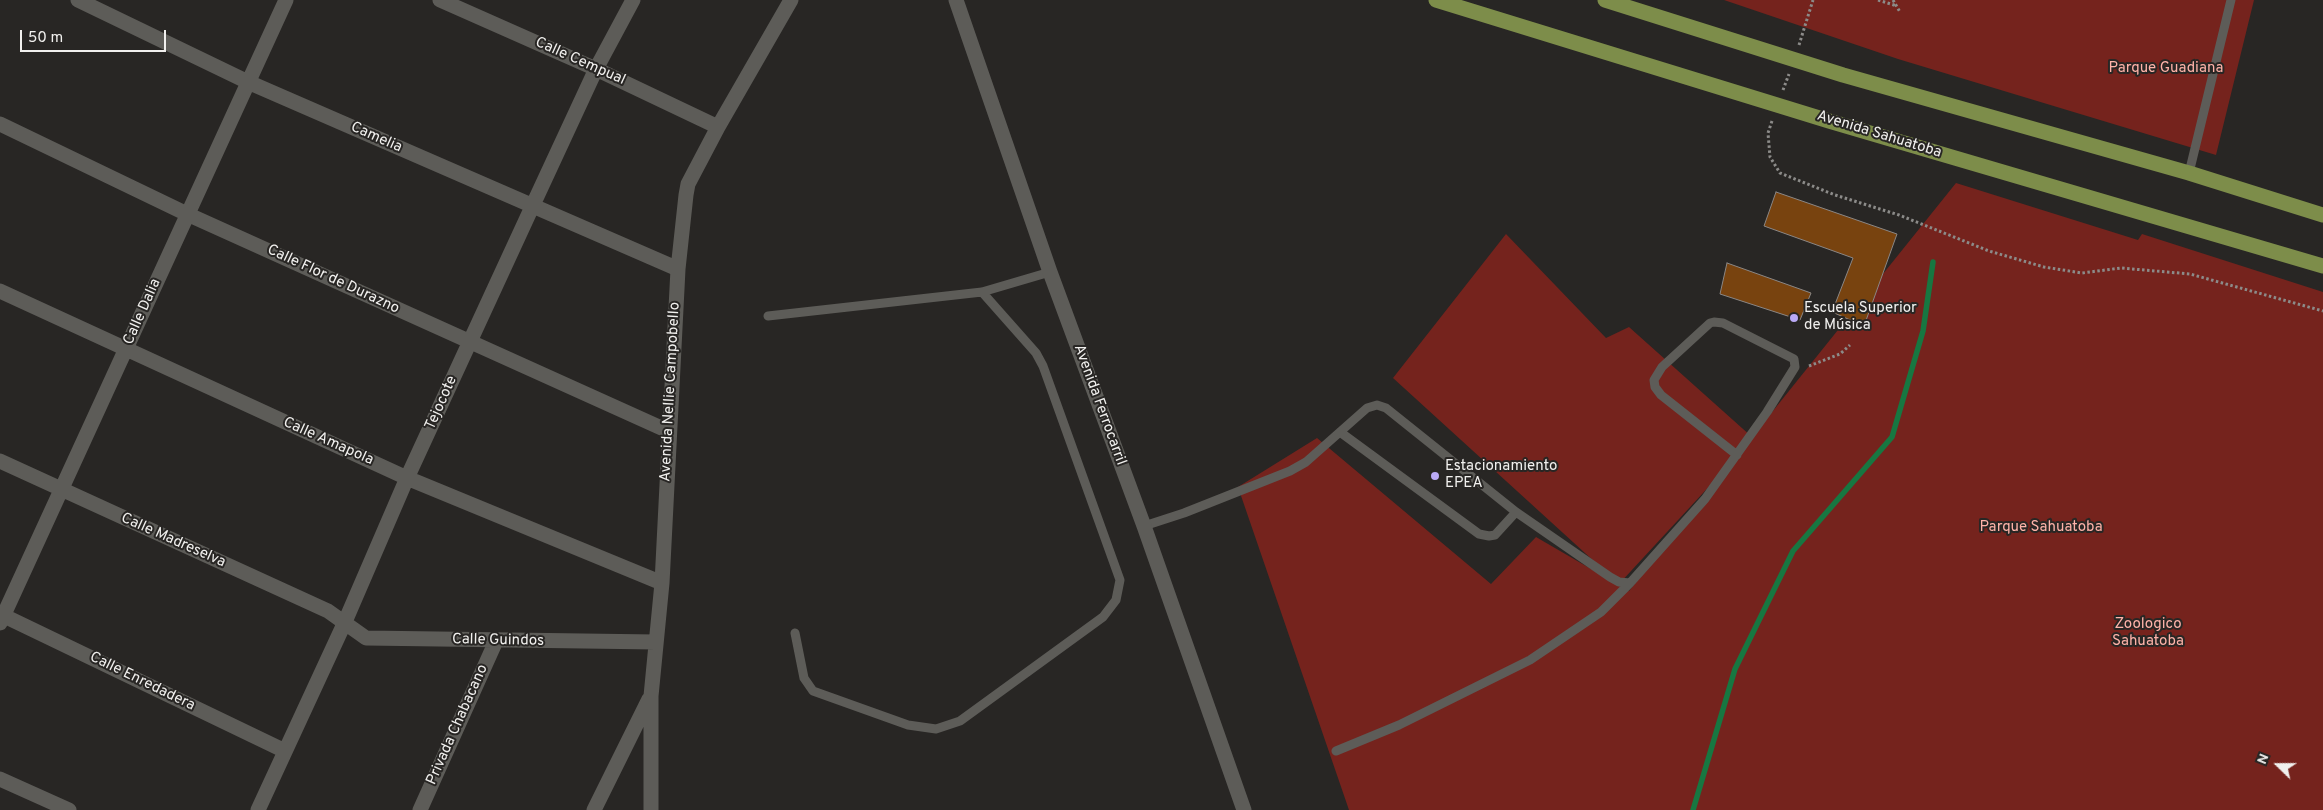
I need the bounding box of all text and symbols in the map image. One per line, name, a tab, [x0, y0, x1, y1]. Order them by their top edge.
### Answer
scale bar	[22, 20, 169, 52]
text: 50 m	[28, 29, 63, 48]
street label: Calle Cempual	[532, 34, 628, 90]
park label: Parque Guadiana	[2109, 60, 2223, 78]
street label: Avenida Sahuatoba	[1815, 107, 1943, 163]
street label: Camelia	[347, 119, 405, 157]
street label: Calle Flor de Durazno	[264, 241, 402, 319]
street label: Calle Dalia	[120, 276, 166, 348]
place label: Escuela Superior de Música	[1804, 300, 1917, 335]
street label: Avenida Nellie Campobello	[657, 302, 685, 482]
marker: Escuela Superior de Música	[1788, 312, 1800, 324]
street label: Avenida Ferrocarril	[1069, 342, 1129, 468]
street label: Tejocote	[422, 373, 462, 433]
street label: Calle Amapola	[280, 414, 376, 470]
place label: Estacionamiento EPEA	[1445, 458, 1557, 493]
marker: Estacionamiento EPEA	[1429, 470, 1441, 482]
street label: Calle Madreselva	[118, 510, 228, 572]
park label: Parque Sahuatoba	[1979, 519, 2103, 537]
park label: Zoologico Sahuatoba	[2112, 616, 2184, 651]
street label: Calle Guindos	[452, 631, 544, 651]
street label: Calle Enredadera	[86, 649, 198, 715]
street label: Privada Chabacano	[423, 662, 493, 788]
north arrow	[2253, 740, 2303, 790]
text: N	[2254, 751, 2273, 767]

